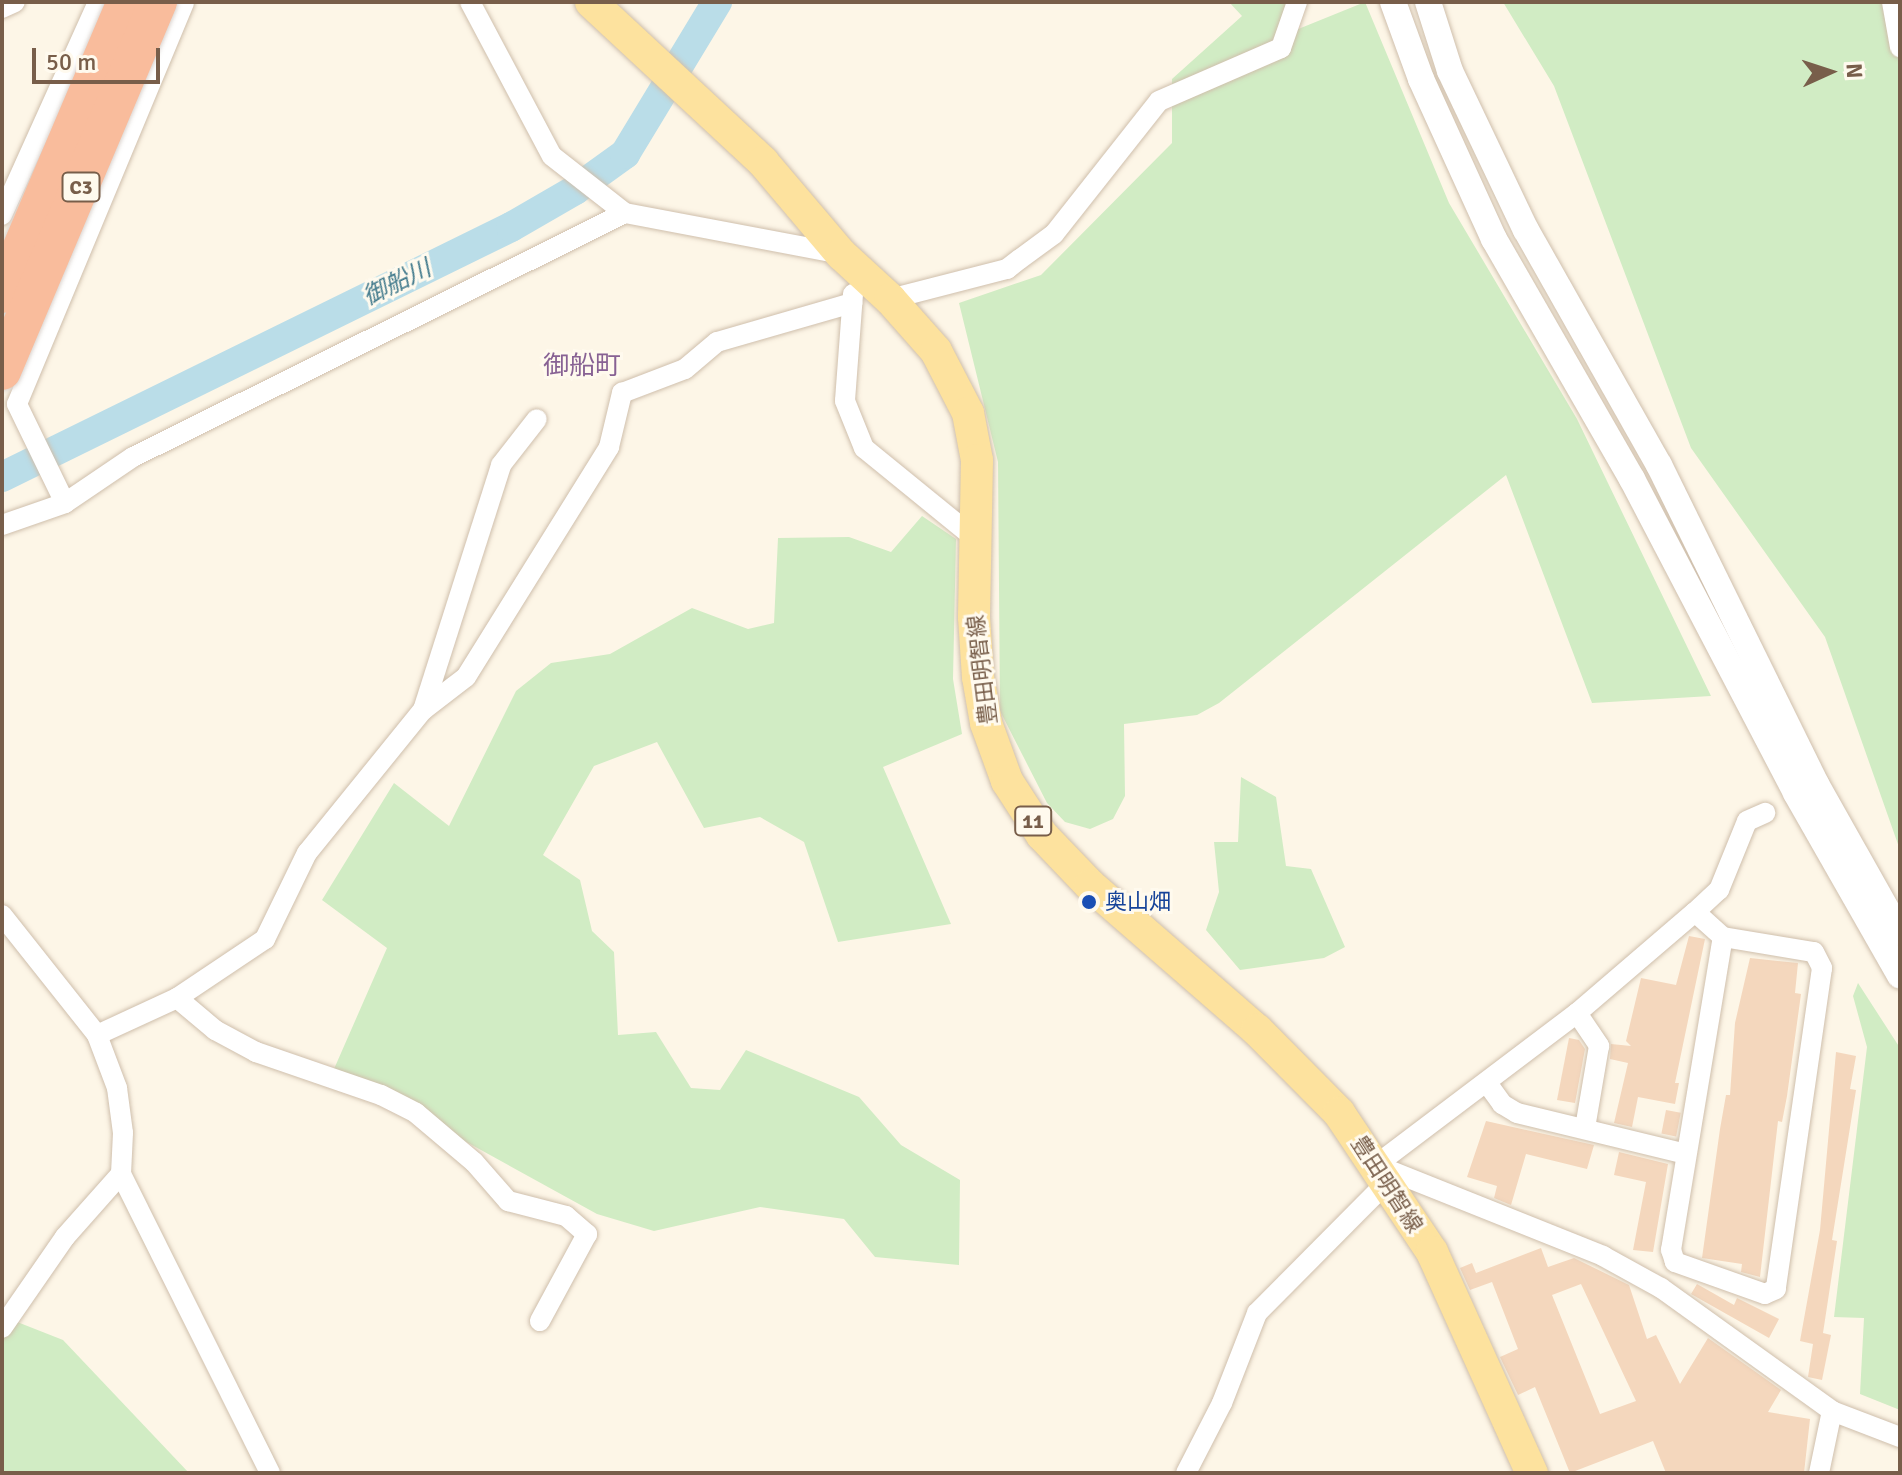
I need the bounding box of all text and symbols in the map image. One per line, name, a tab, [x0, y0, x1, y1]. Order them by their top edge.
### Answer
scale bar	[36, 32, 164, 82]
north arrow	[1790, 32, 1870, 112]
text: 50 m	[46, 47, 96, 77]
text: N	[1841, 62, 1868, 79]
road number: C3	[61, 171, 101, 203]
water label: 御船川	[358, 254, 436, 312]
district label: 御船町	[543, 351, 621, 383]
street label: 豊田明智線	[962, 614, 1002, 726]
road number: 11	[1013, 805, 1053, 837]
place label: 奥山畑	[1105, 889, 1171, 915]
marker: 奥山畑	[1080, 893, 1098, 911]
street label: 豊田明智線	[1346, 1131, 1428, 1237]

